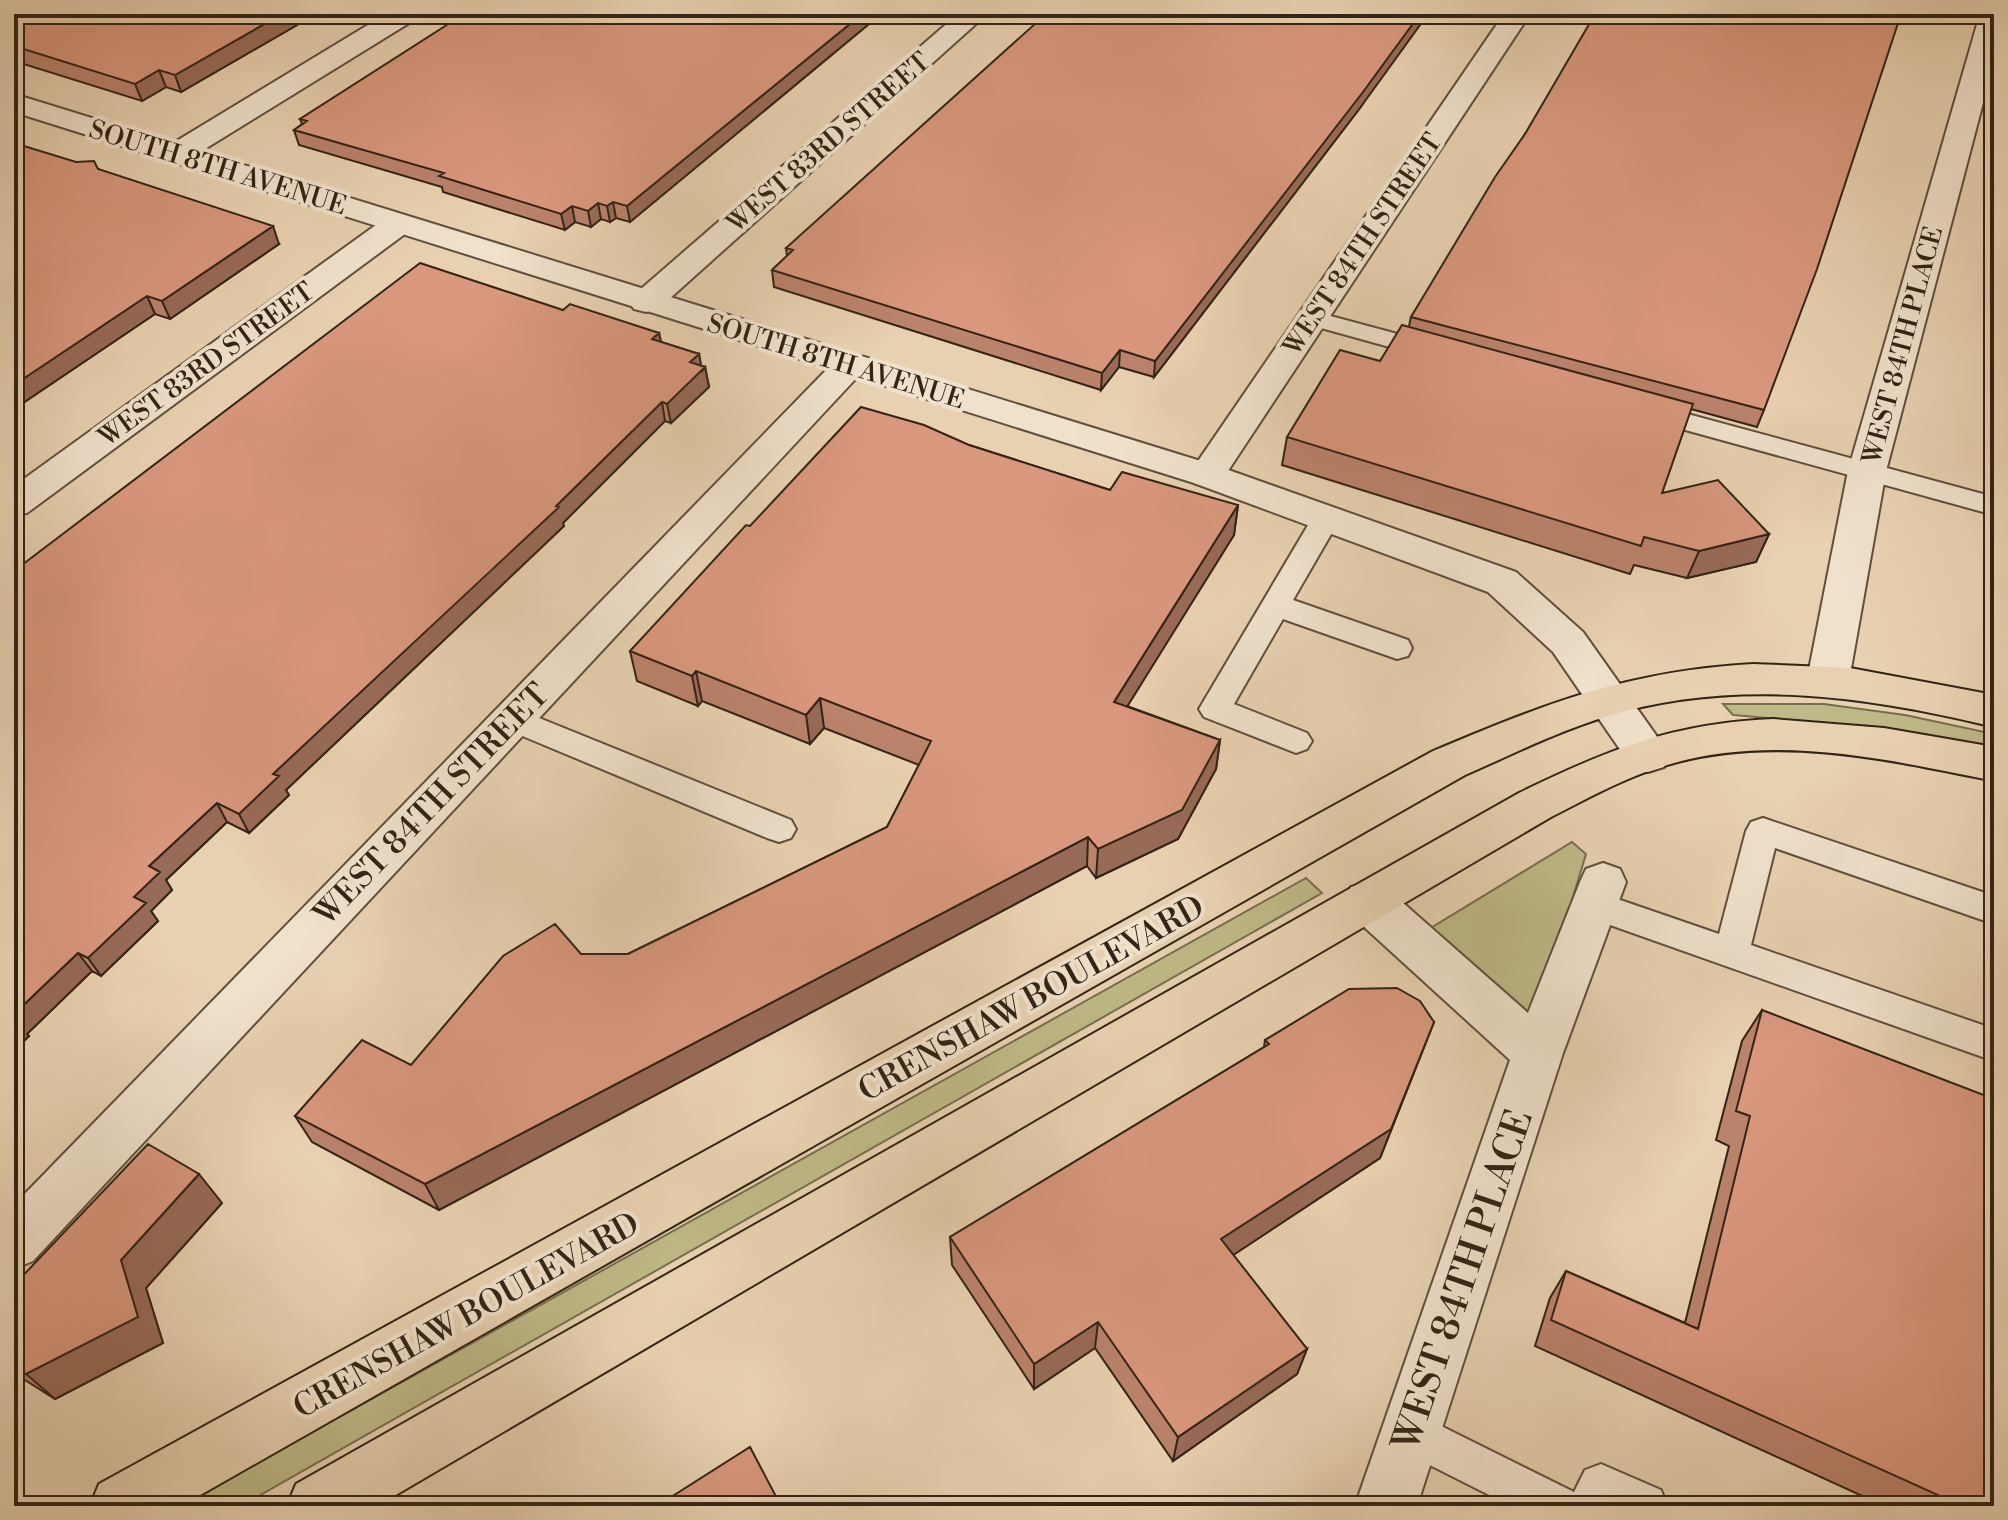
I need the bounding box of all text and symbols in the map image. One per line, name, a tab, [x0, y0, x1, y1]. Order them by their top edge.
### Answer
street label: WEST 83RD STREET	[720, 46, 937, 240]
street label: SOUTH 8TH AVENUE	[85, 114, 350, 222]
street label: WEST 84TH STREET	[1276, 127, 1449, 363]
street label: WEST 84TH PLACE	[1856, 223, 1950, 469]
street label: WEST 83RD STREET	[92, 276, 321, 454]
street label: SOUTH 8TH AVENUE	[703, 308, 968, 416]
street label: WEST 84TH STREET	[305, 675, 558, 935]
street label: CRENSHAW BOULEVARD	[852, 887, 1211, 1111]
street label: WEST 84TH PLACE	[1383, 1104, 1544, 1458]
street label: CRENSHAW BOULEVARD	[287, 1204, 646, 1428]

